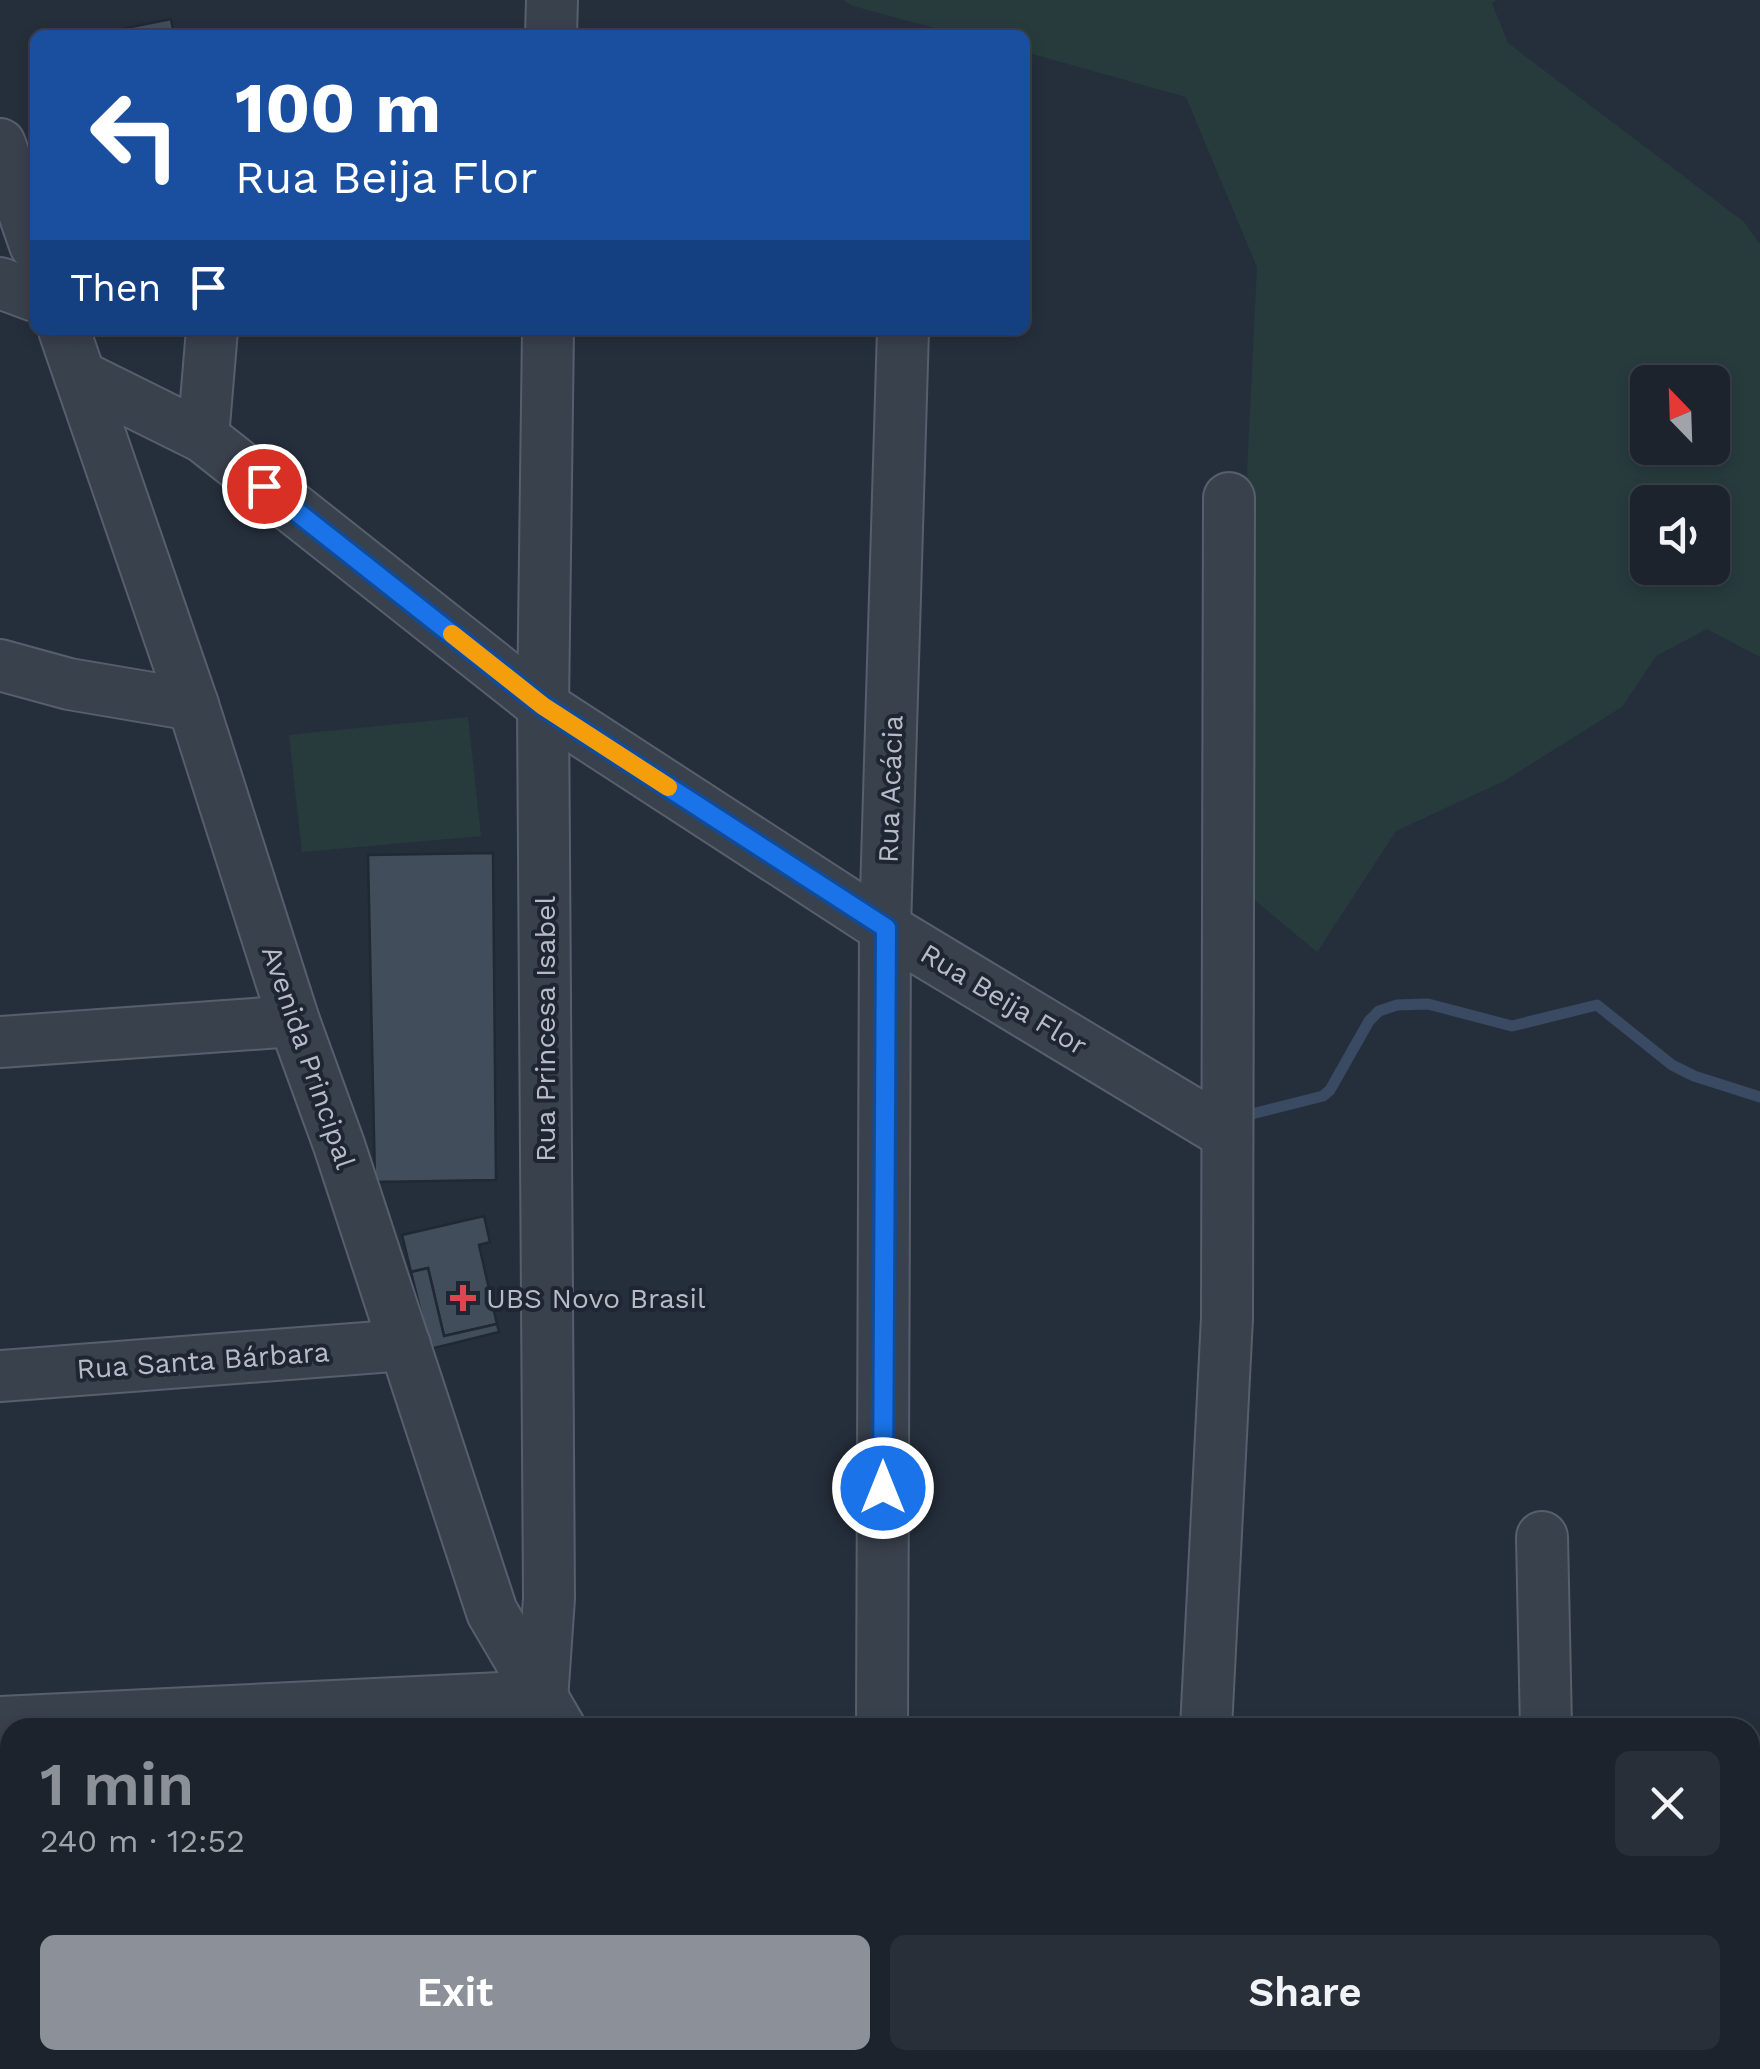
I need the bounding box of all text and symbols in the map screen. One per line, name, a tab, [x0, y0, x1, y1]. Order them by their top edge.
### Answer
text: 100 m	[235, 67, 441, 149]
icon: left	[70, 70, 200, 200]
text: Rua Beija Flor	[235, 151, 538, 204]
icon: arrive	[181, 260, 236, 315]
text: Then	[70, 266, 161, 310]
north arrow	[1630, 365, 1730, 465]
map controls	[1630, 365, 1730, 585]
pin	[222, 444, 307, 529]
icon: arrive	[237, 459, 292, 514]
button: sound	[1630, 485, 1730, 585]
street label: Rua Acácia	[871, 714, 910, 864]
street label: Rua Princesa Isabel	[529, 896, 562, 1162]
street label: Rua Beija Flor	[915, 937, 1093, 1062]
street label: Avenida Principal	[255, 941, 362, 1173]
place label: UBS Novo Brasil	[486, 1282, 706, 1315]
marker: UBS Novo Brasil	[450, 1285, 476, 1311]
street label: Rua Santa Bárbara	[76, 1335, 331, 1386]
position arrow	[831, 1436, 935, 1540]
text: 1 min	[40, 1749, 194, 1820]
button: close	[1615, 1751, 1720, 1856]
text: 240 m · 12:52	[40, 1822, 245, 1860]
button: Exit	[40, 1935, 870, 2050]
button: Share	[890, 1935, 1720, 2050]

